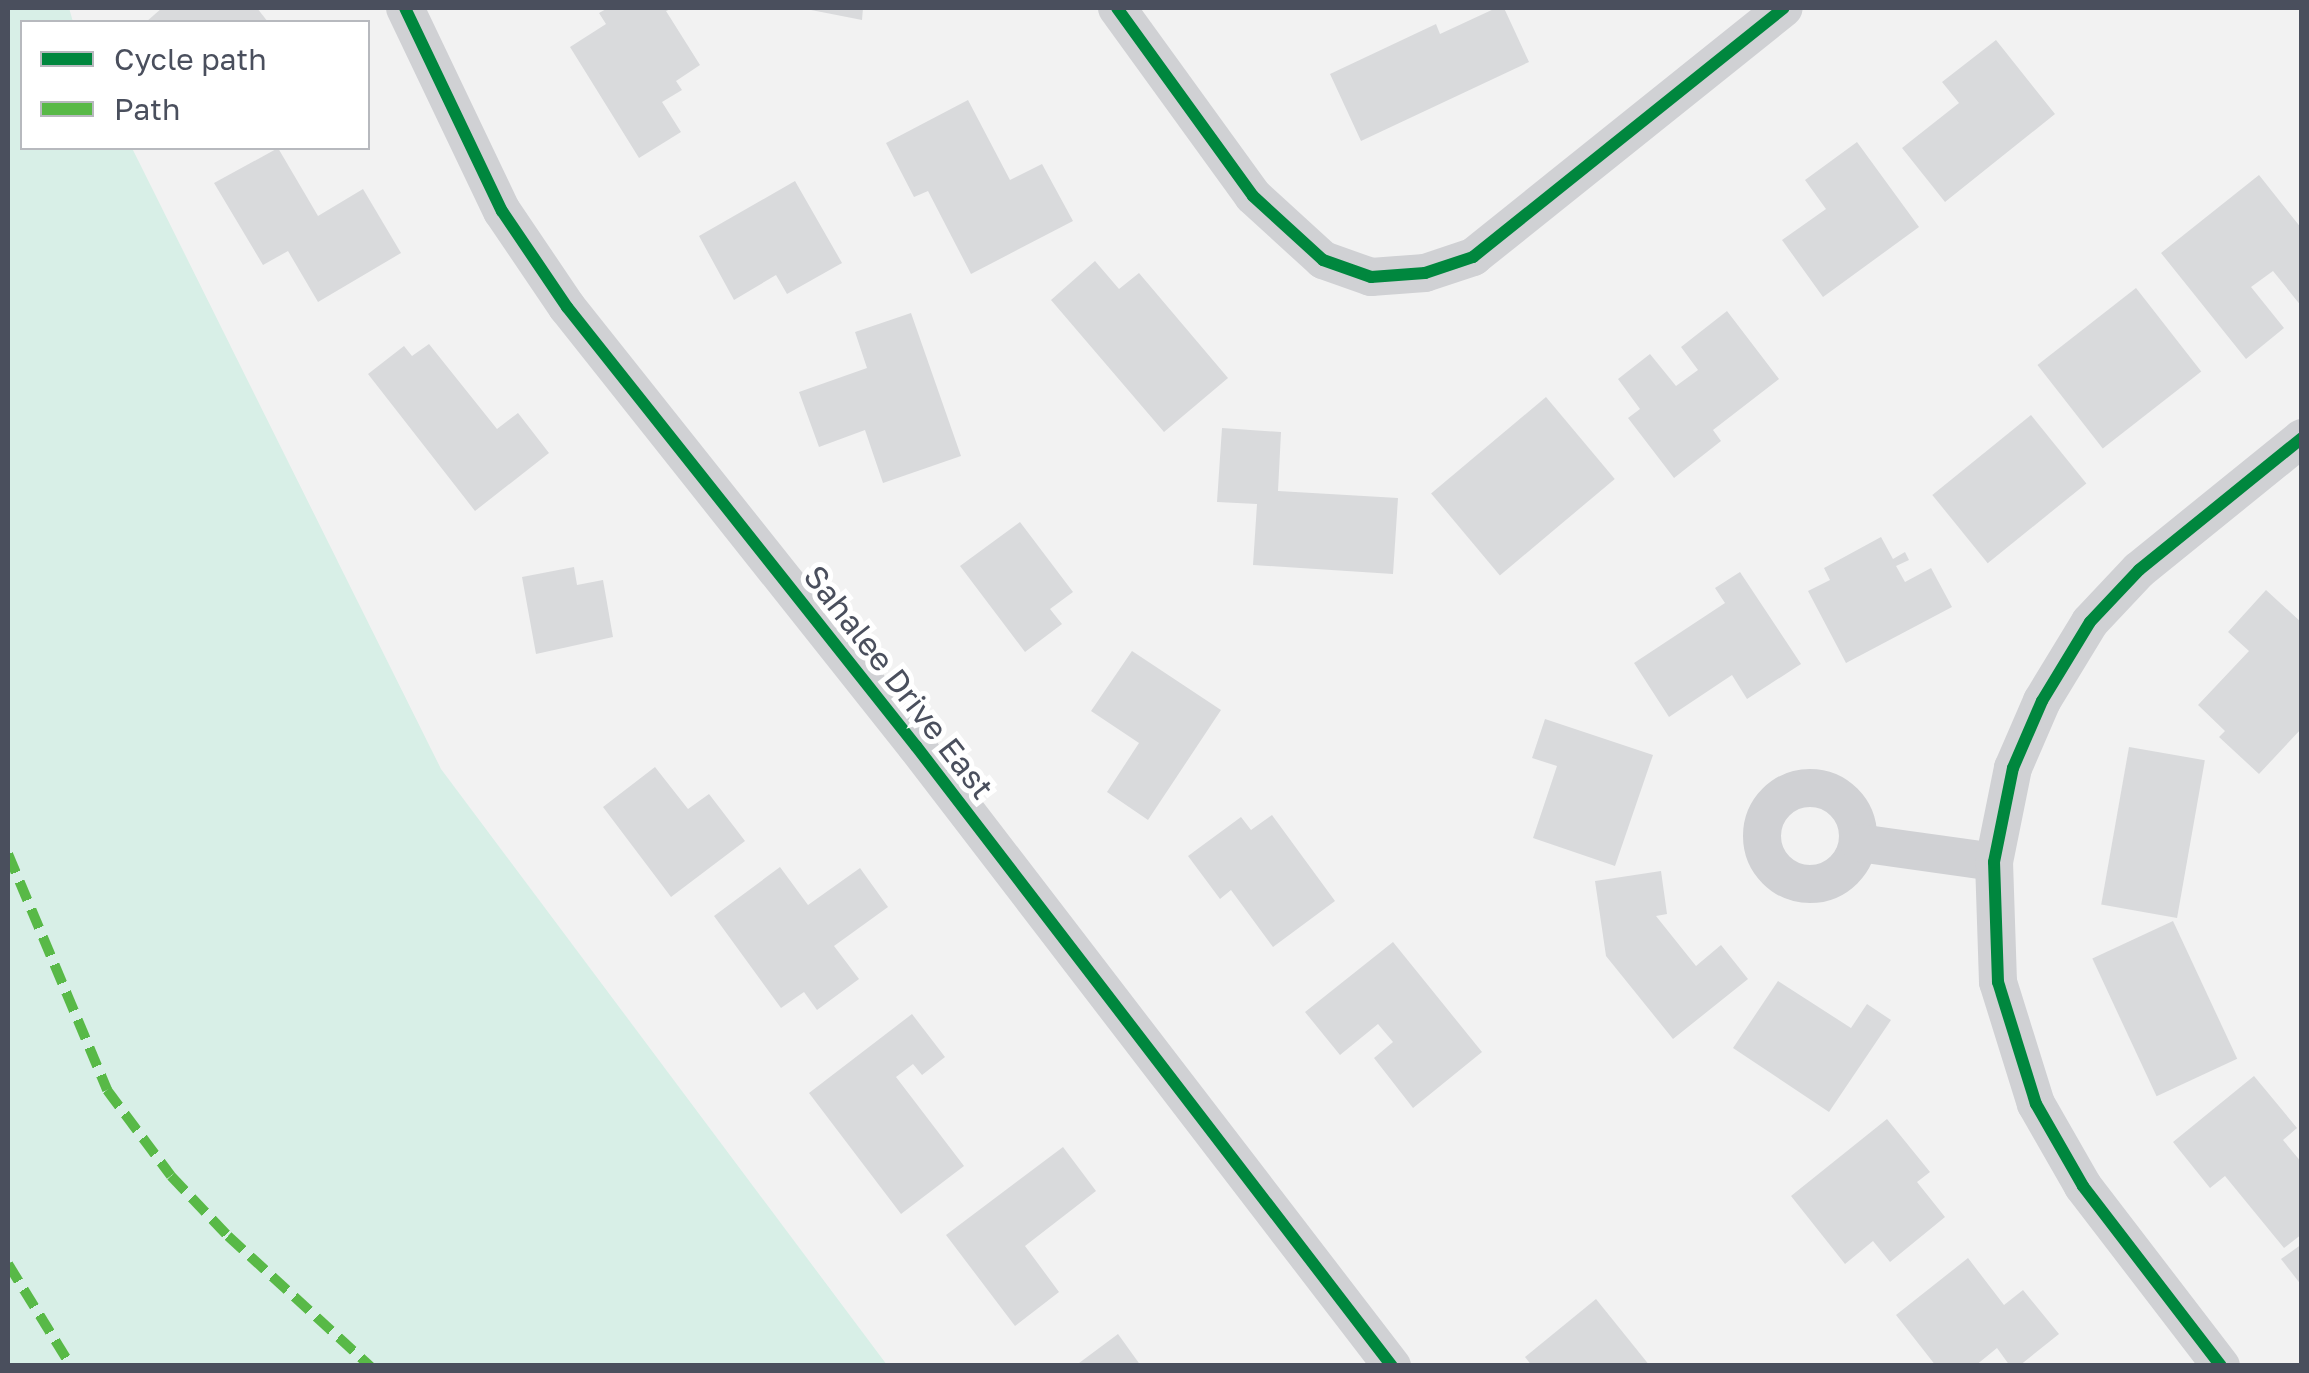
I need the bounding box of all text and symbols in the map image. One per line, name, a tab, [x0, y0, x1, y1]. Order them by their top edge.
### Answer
legend	[20, 20, 370, 150]
text: Cycle path	[114, 41, 267, 77]
text: Path	[114, 91, 180, 127]
street label: Sahalee Drive East	[796, 558, 1002, 806]

